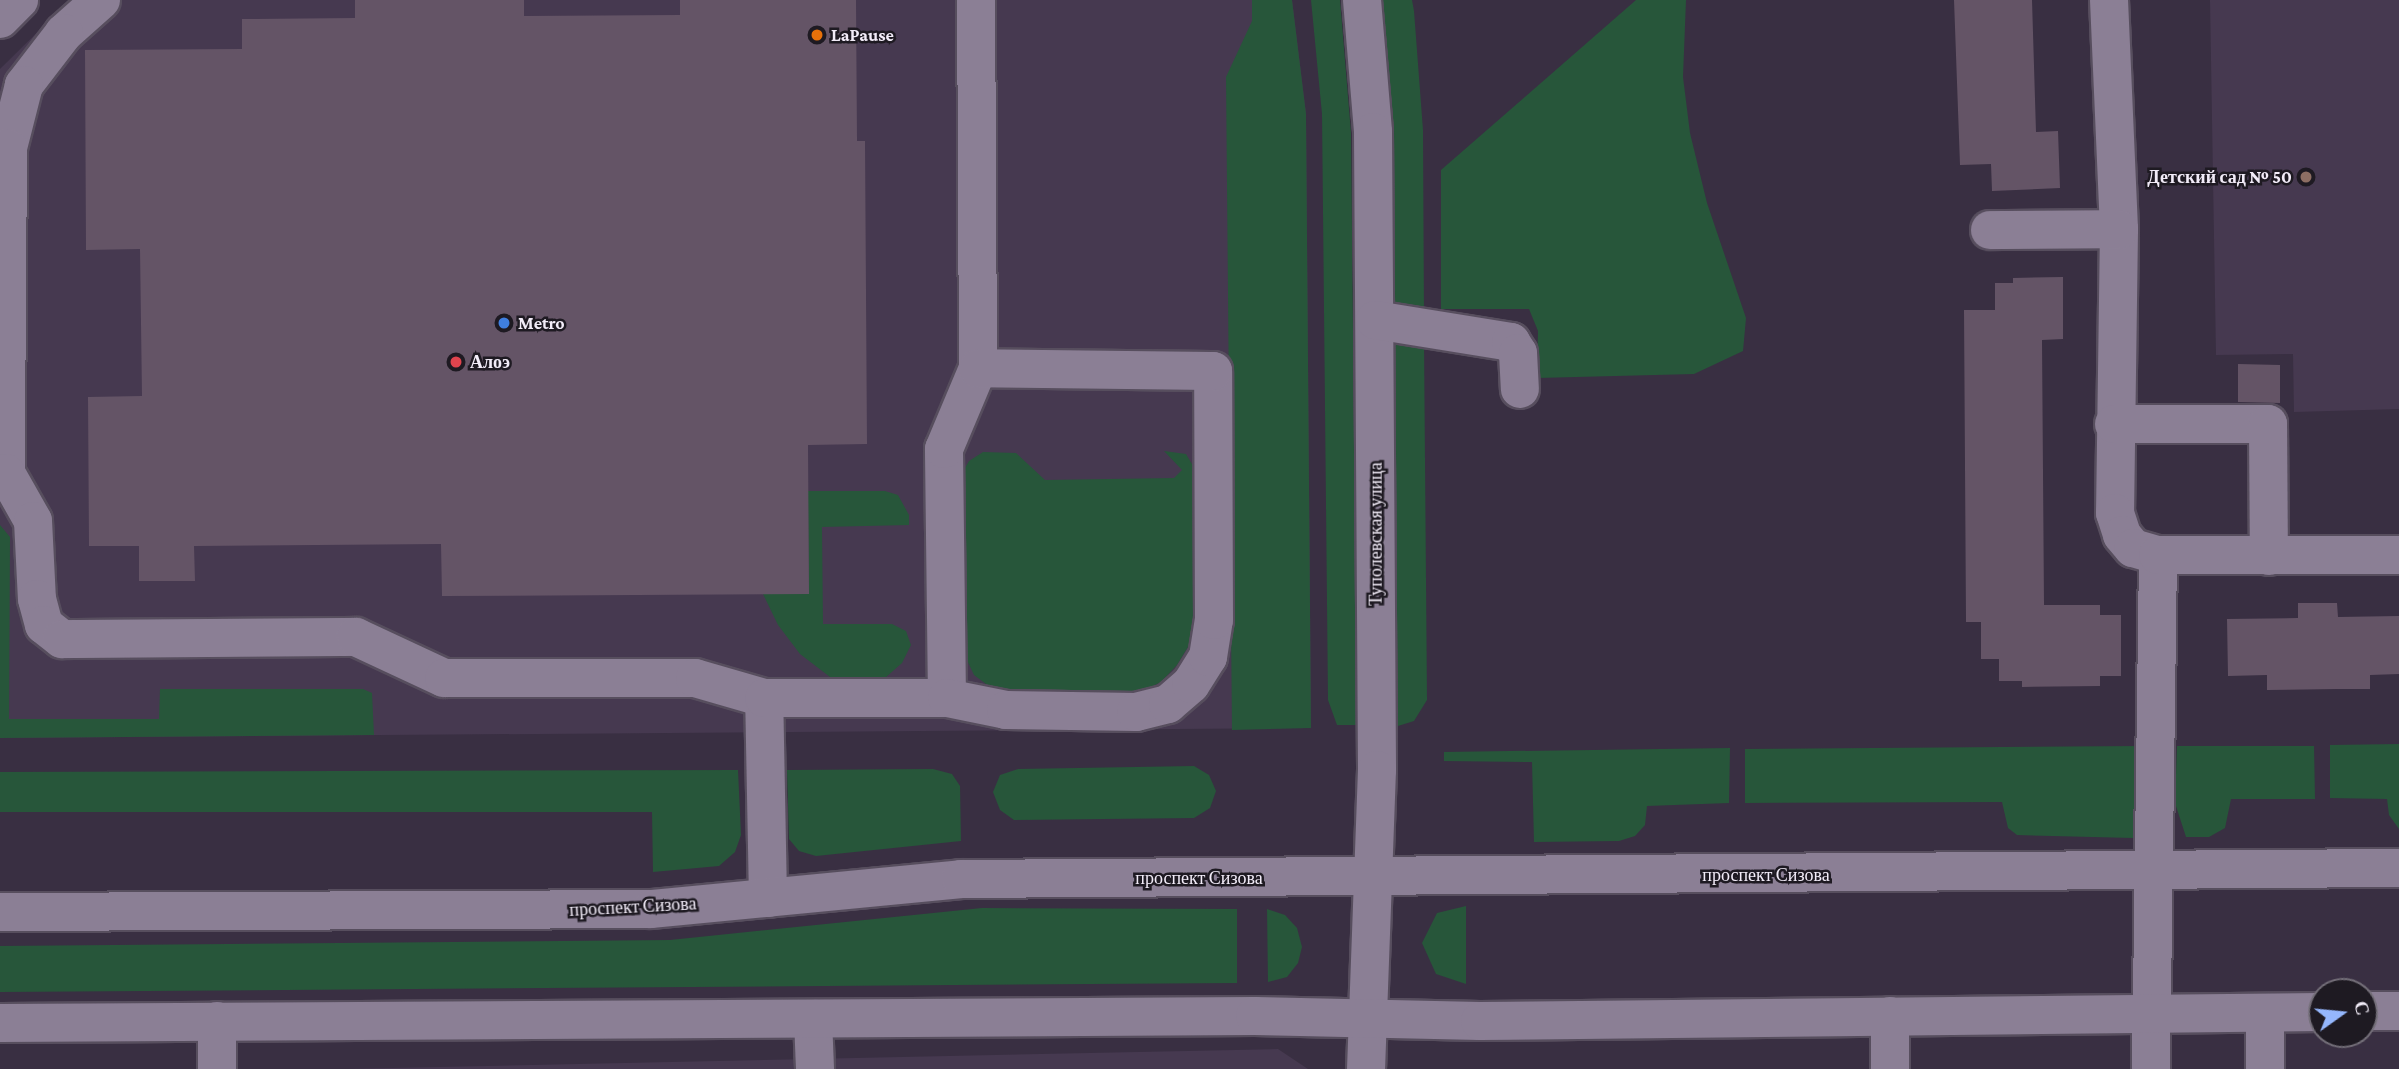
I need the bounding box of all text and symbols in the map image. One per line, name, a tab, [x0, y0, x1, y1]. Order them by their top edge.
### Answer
place label: LaPause	[831, 24, 894, 46]
marker: LaPause	[809, 27, 825, 43]
place label: Детский сад № 50	[2147, 166, 2292, 188]
marker: Детский сад № 50	[2298, 169, 2314, 185]
place label: Metro	[518, 312, 565, 334]
marker: Metro	[496, 315, 512, 331]
place label: Алоэ	[470, 351, 510, 373]
marker: Алоэ	[448, 354, 464, 370]
street label: Туполевская улица	[1365, 462, 1387, 606]
street label: проспект Сизова	[1702, 864, 1830, 886]
street label: проспект Сизова	[1135, 867, 1263, 889]
street label: проспект Сизова	[569, 893, 697, 921]
north arrow	[2308, 978, 2378, 1048]
text: С	[2350, 999, 2374, 1017]

